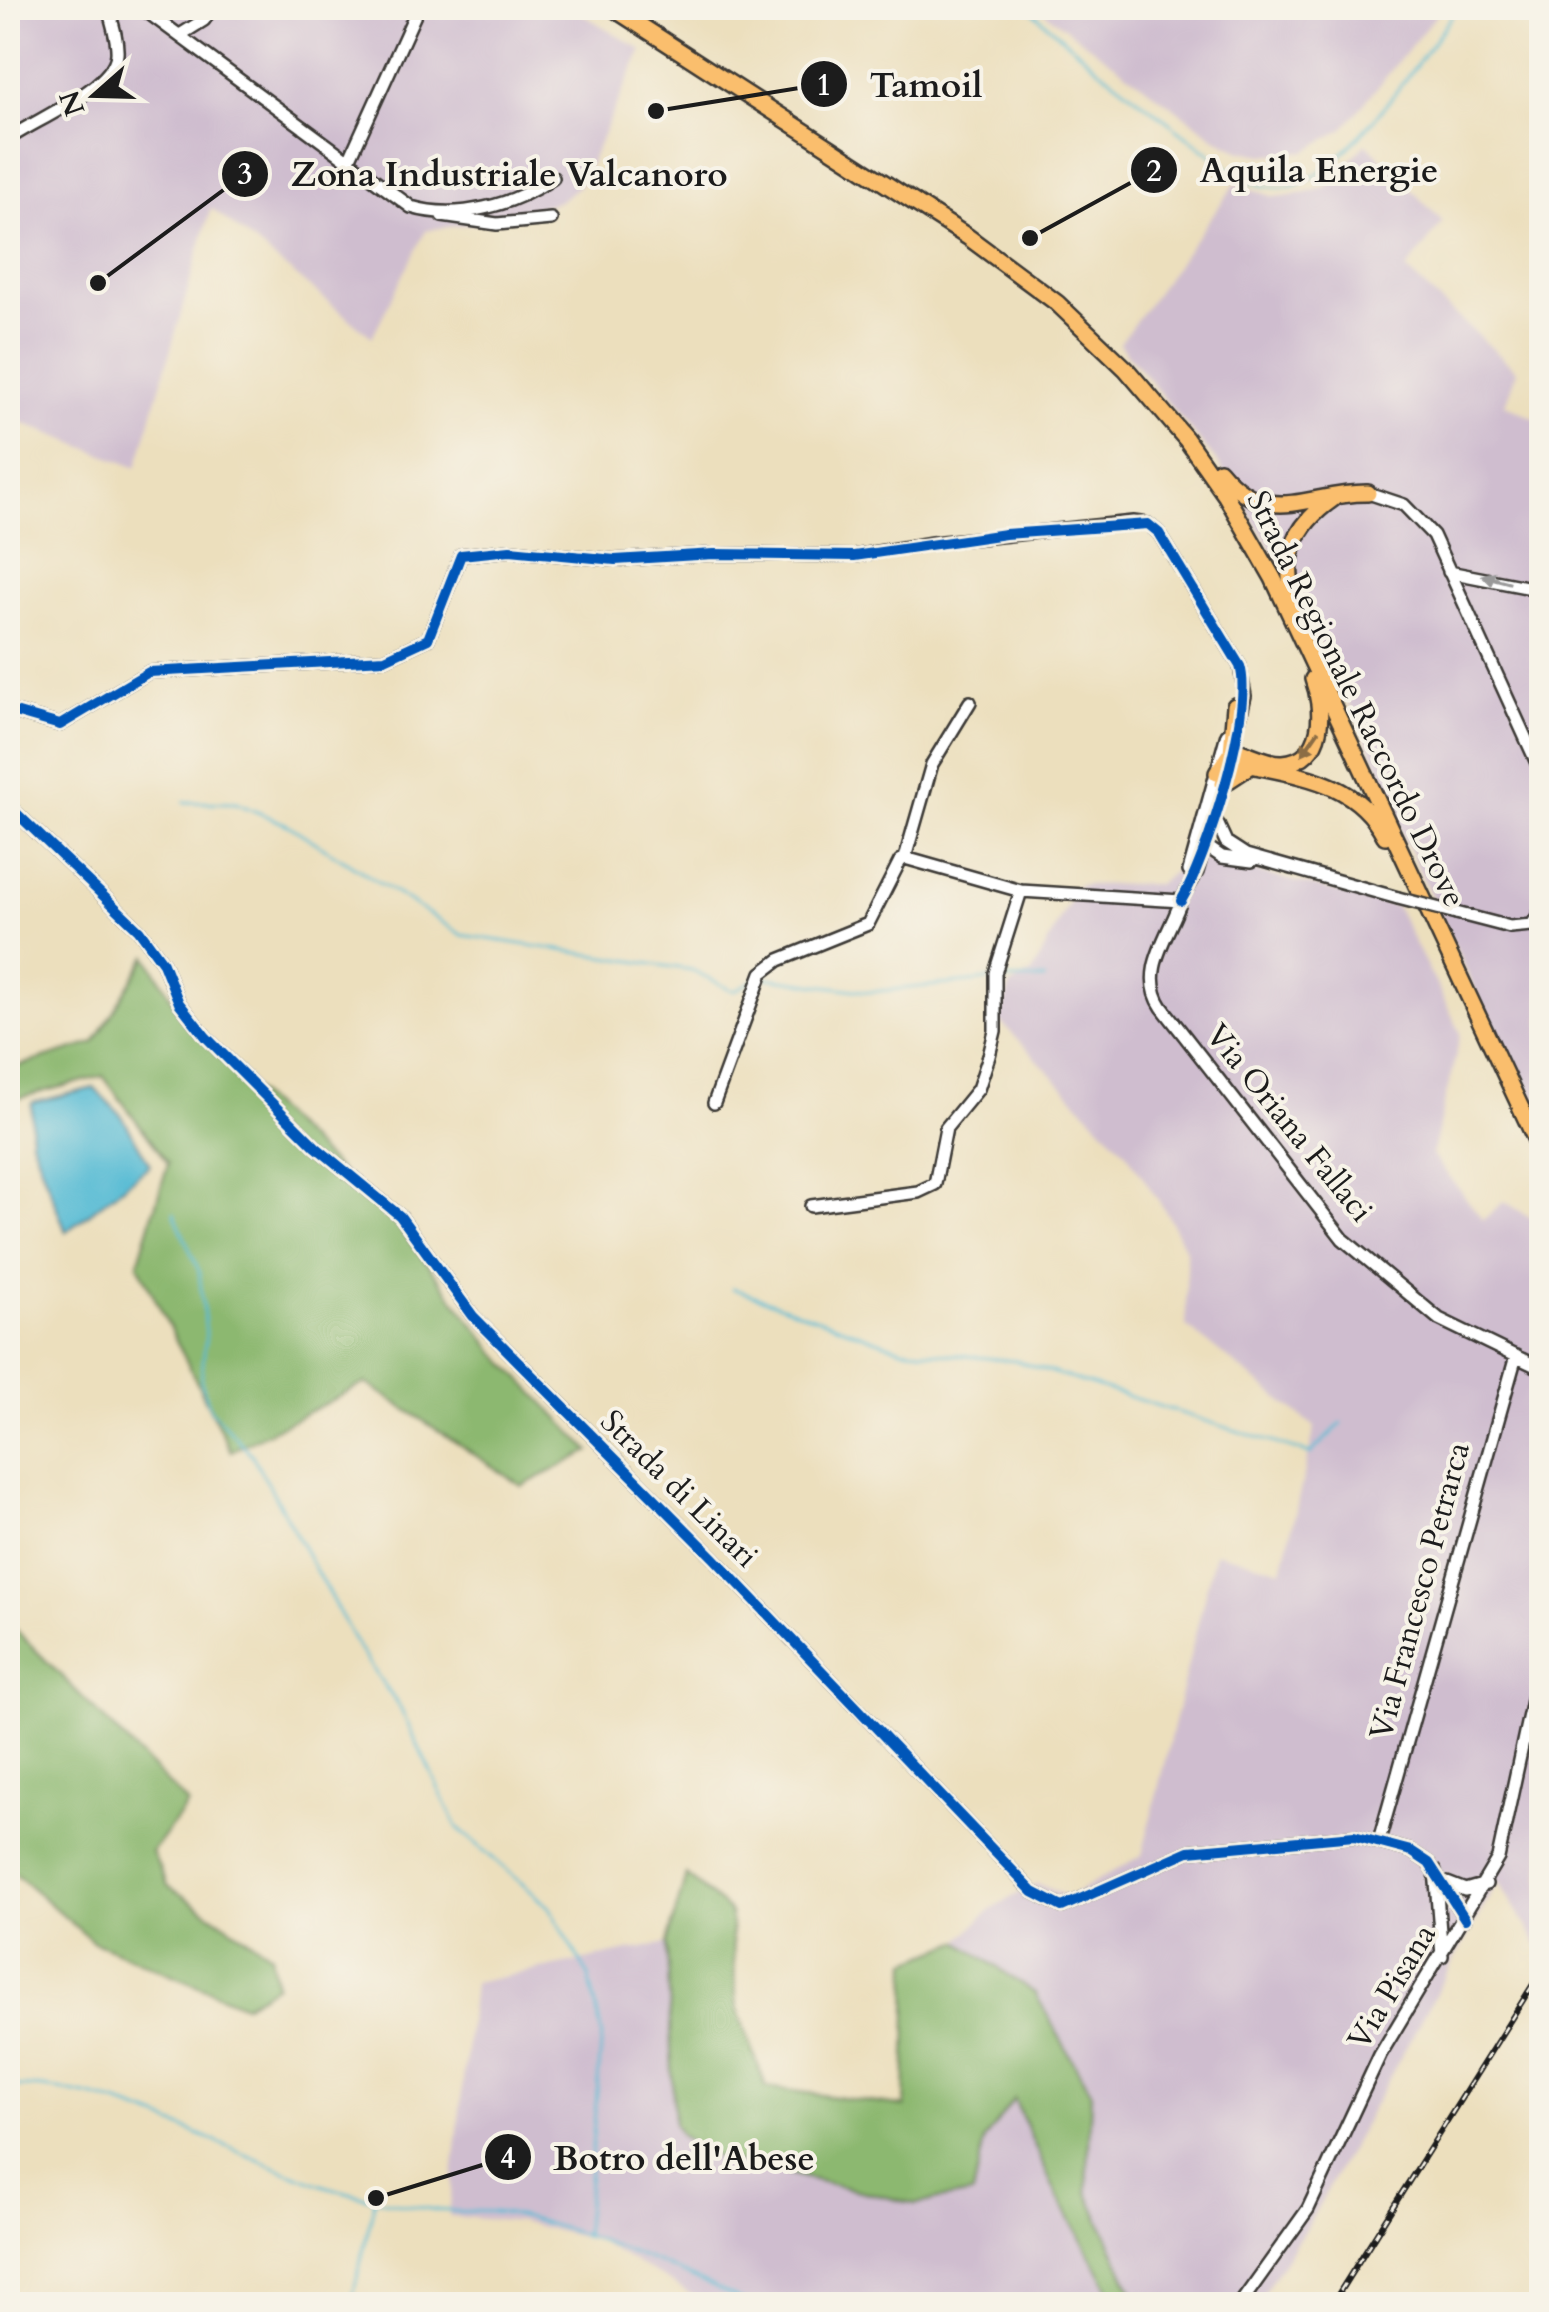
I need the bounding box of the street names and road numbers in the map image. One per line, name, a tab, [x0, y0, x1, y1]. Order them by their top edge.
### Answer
street label: Strada Regionale Raccordo Drove	[1236, 483, 1476, 915]
street label: Via Oriana Fallaci	[1195, 1015, 1383, 1231]
street label: Strada di Linari	[590, 1400, 768, 1578]
street label: Via Francesco Petrarca	[1359, 1437, 1481, 1745]
street label: Via Pisana	[1337, 1916, 1447, 2058]

